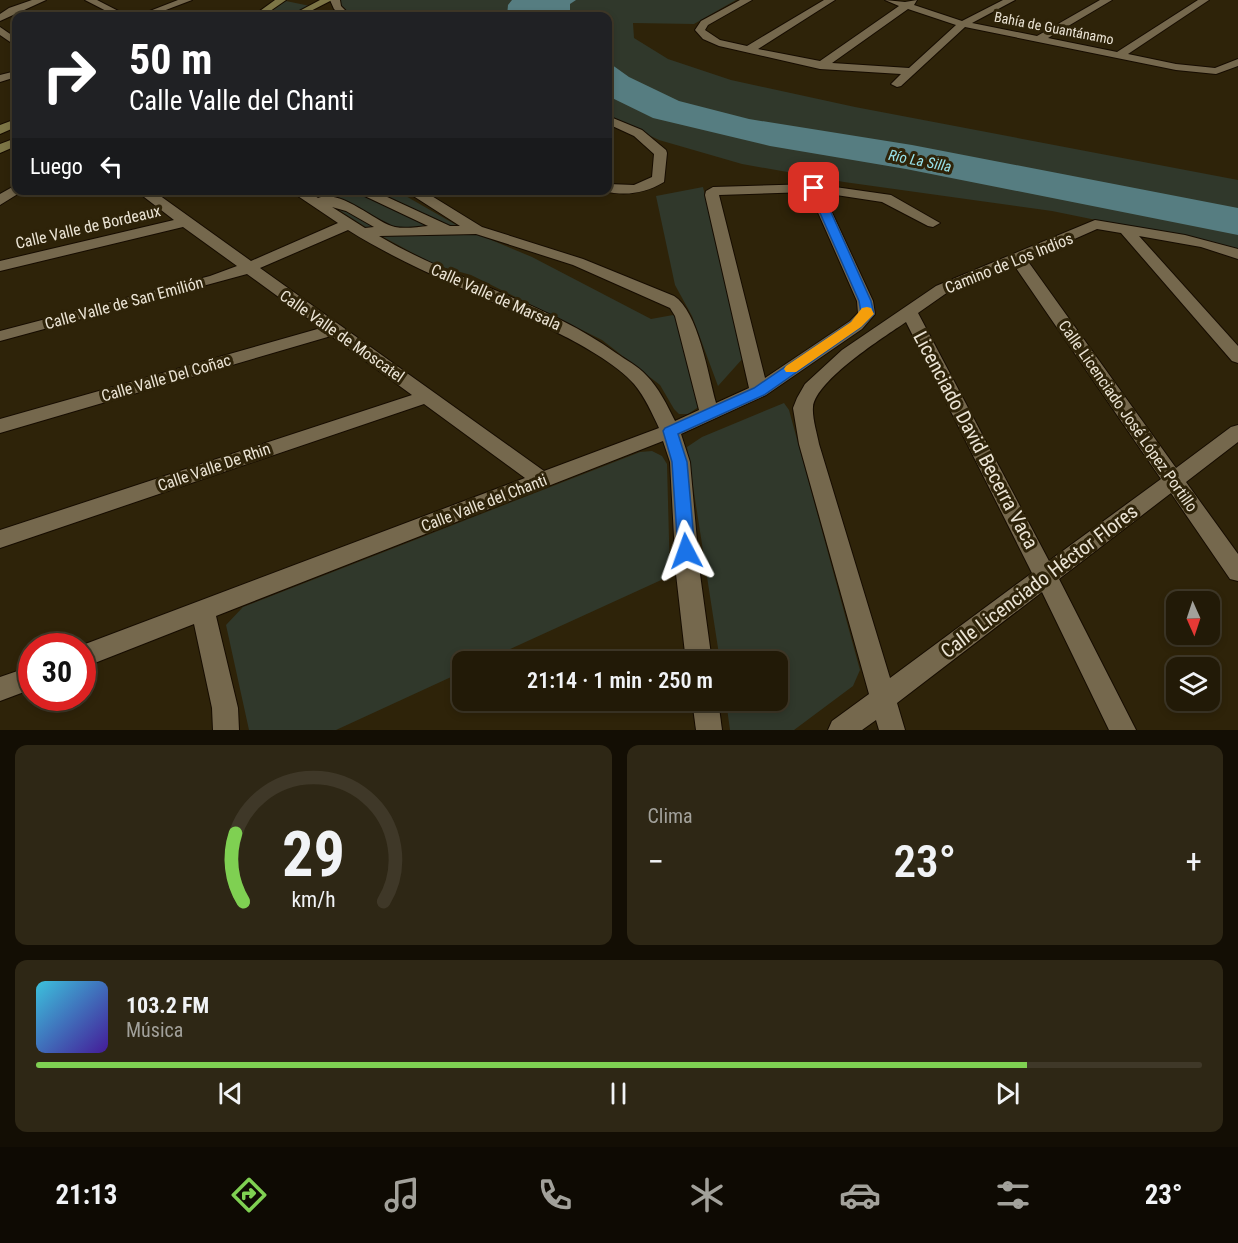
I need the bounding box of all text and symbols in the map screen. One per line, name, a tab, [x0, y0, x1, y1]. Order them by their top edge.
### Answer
street label: Bahía de Guantánamo	[993, 9, 1115, 47]
text: 50 m	[129, 35, 212, 84]
icon: right	[30, 36, 108, 114]
text: Calle Valle del Chanti	[129, 85, 354, 117]
water label: Río La Silla	[887, 146, 953, 176]
icon: left	[95, 150, 128, 183]
text: Luego	[30, 154, 83, 179]
pin	[788, 162, 839, 213]
icon: arrive	[797, 171, 830, 204]
street label: Calle Valle de Bordeaux	[14, 201, 162, 253]
street label: Camino de Los Indios	[942, 229, 1076, 297]
street label: Calle Valle de Marsala	[428, 260, 564, 334]
street label: Calle Valle de San Emilión	[43, 273, 205, 333]
street label: Calle Valle de Moscatel	[276, 286, 408, 386]
street label: Calle Licenciado José López Portillo	[1054, 317, 1202, 515]
street label: Licenciado David Becerra Vaca	[908, 327, 1044, 553]
street label: Calle Valle Del Coñac	[99, 350, 233, 406]
street label: Calle Valle De Rhin	[155, 439, 273, 495]
street label: Calle Valle del Chanti	[418, 470, 550, 536]
street label: Calle Licenciado Héctor Flores	[936, 499, 1142, 663]
position arrow	[654, 519, 718, 583]
north arrow	[1166, 591, 1220, 645]
map controls	[1166, 591, 1220, 711]
speed limit sign: 30	[18, 633, 96, 711]
button: layers	[1166, 657, 1220, 711]
text: 21:14 · 1 min · 250 m	[527, 668, 713, 693]
text: Clima	[648, 804, 693, 828]
text: 29	[282, 818, 345, 891]
text: 23°	[893, 835, 956, 888]
text: −	[648, 842, 664, 881]
text: +	[1186, 842, 1202, 881]
text: km/h	[291, 887, 335, 912]
text: 103.2 FM	[126, 993, 209, 1018]
text: Música	[126, 1018, 183, 1042]
icon: previous	[214, 1077, 247, 1110]
icon: pause	[602, 1077, 635, 1110]
icon: next	[991, 1077, 1024, 1110]
icon: directions	[228, 1174, 270, 1216]
icon: music	[381, 1174, 423, 1216]
icon: phone	[534, 1174, 576, 1216]
icon: climate	[686, 1174, 728, 1216]
icon: car	[839, 1174, 881, 1216]
icon: filters	[992, 1174, 1034, 1216]
text: 21:13	[55, 1179, 117, 1211]
text: 23°	[1145, 1179, 1183, 1211]

